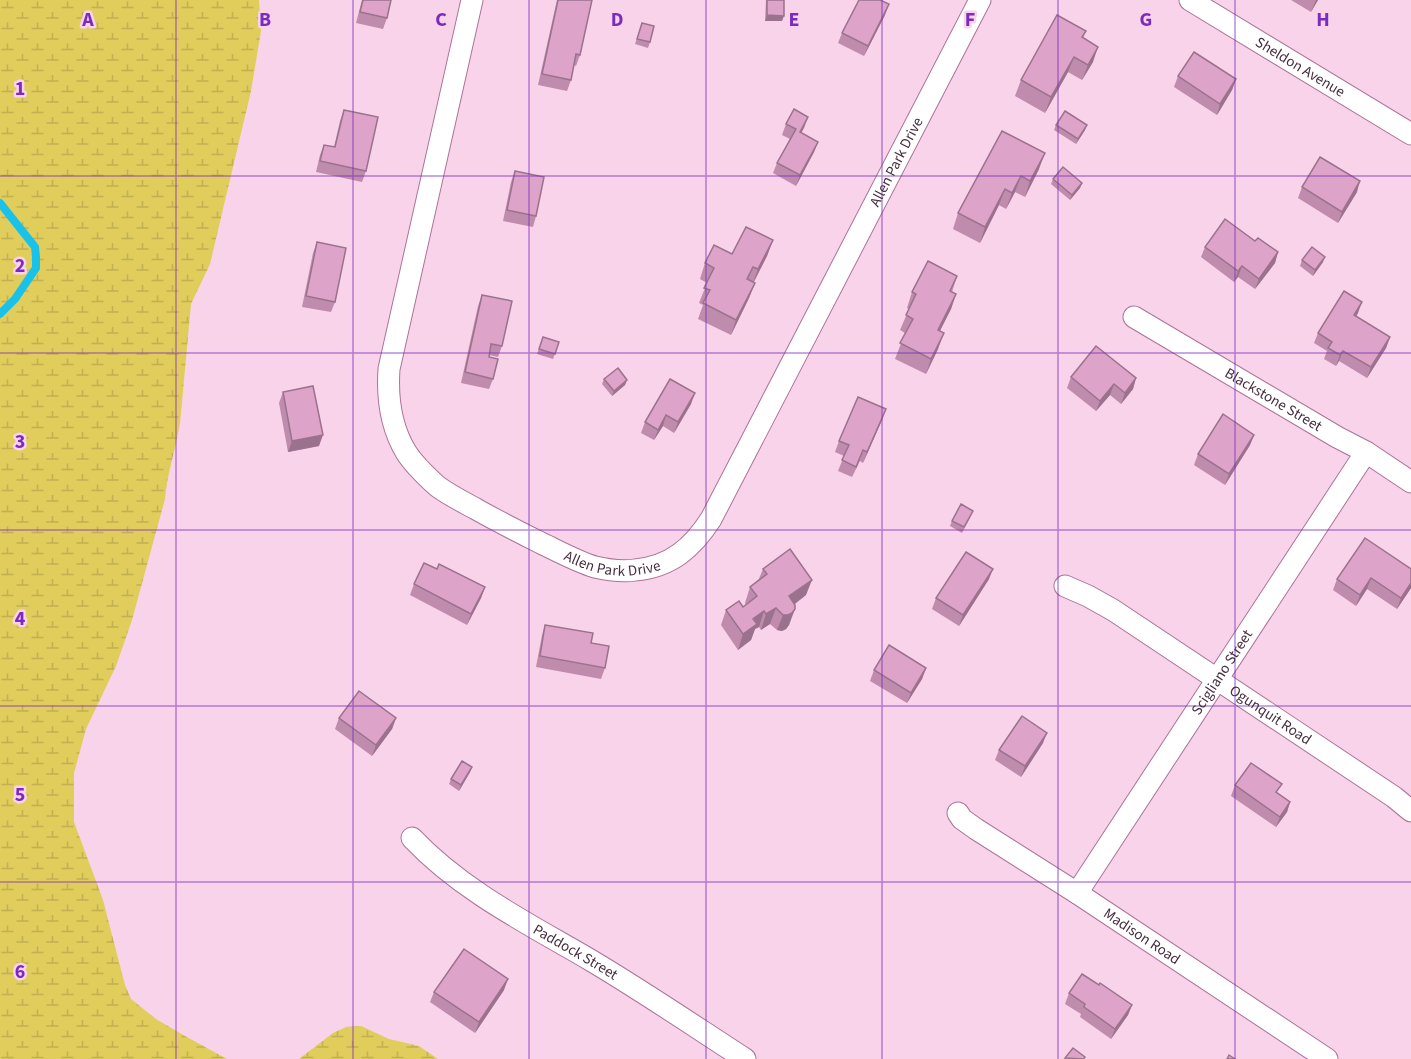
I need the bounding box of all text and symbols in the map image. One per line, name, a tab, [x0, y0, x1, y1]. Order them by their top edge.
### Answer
text: A	[81, 6, 94, 34]
text: B	[259, 6, 271, 34]
text: C	[435, 6, 447, 34]
text: D	[611, 6, 623, 34]
text: E	[789, 6, 799, 34]
text: F	[965, 6, 975, 34]
text: G	[1140, 6, 1152, 34]
text: H	[1316, 6, 1330, 34]
street label: Sheldon Avenue	[1251, 32, 1349, 102]
text: 1	[15, 75, 25, 103]
street label: Allen Park Drive	[864, 113, 928, 210]
text: 2	[15, 252, 25, 280]
street label: Blackstone Street	[1221, 362, 1326, 436]
text: 3	[15, 428, 25, 456]
street label: Allen Park Drive	[561, 545, 663, 581]
text: 4	[15, 605, 26, 633]
street label: Scigliano Street	[1186, 625, 1257, 719]
street label: Ogunquit Road	[1225, 680, 1316, 750]
text: 5	[15, 781, 25, 809]
street label: Madison Road	[1099, 903, 1185, 969]
street label: Paddock Street	[529, 919, 622, 985]
text: 6	[15, 958, 25, 986]

